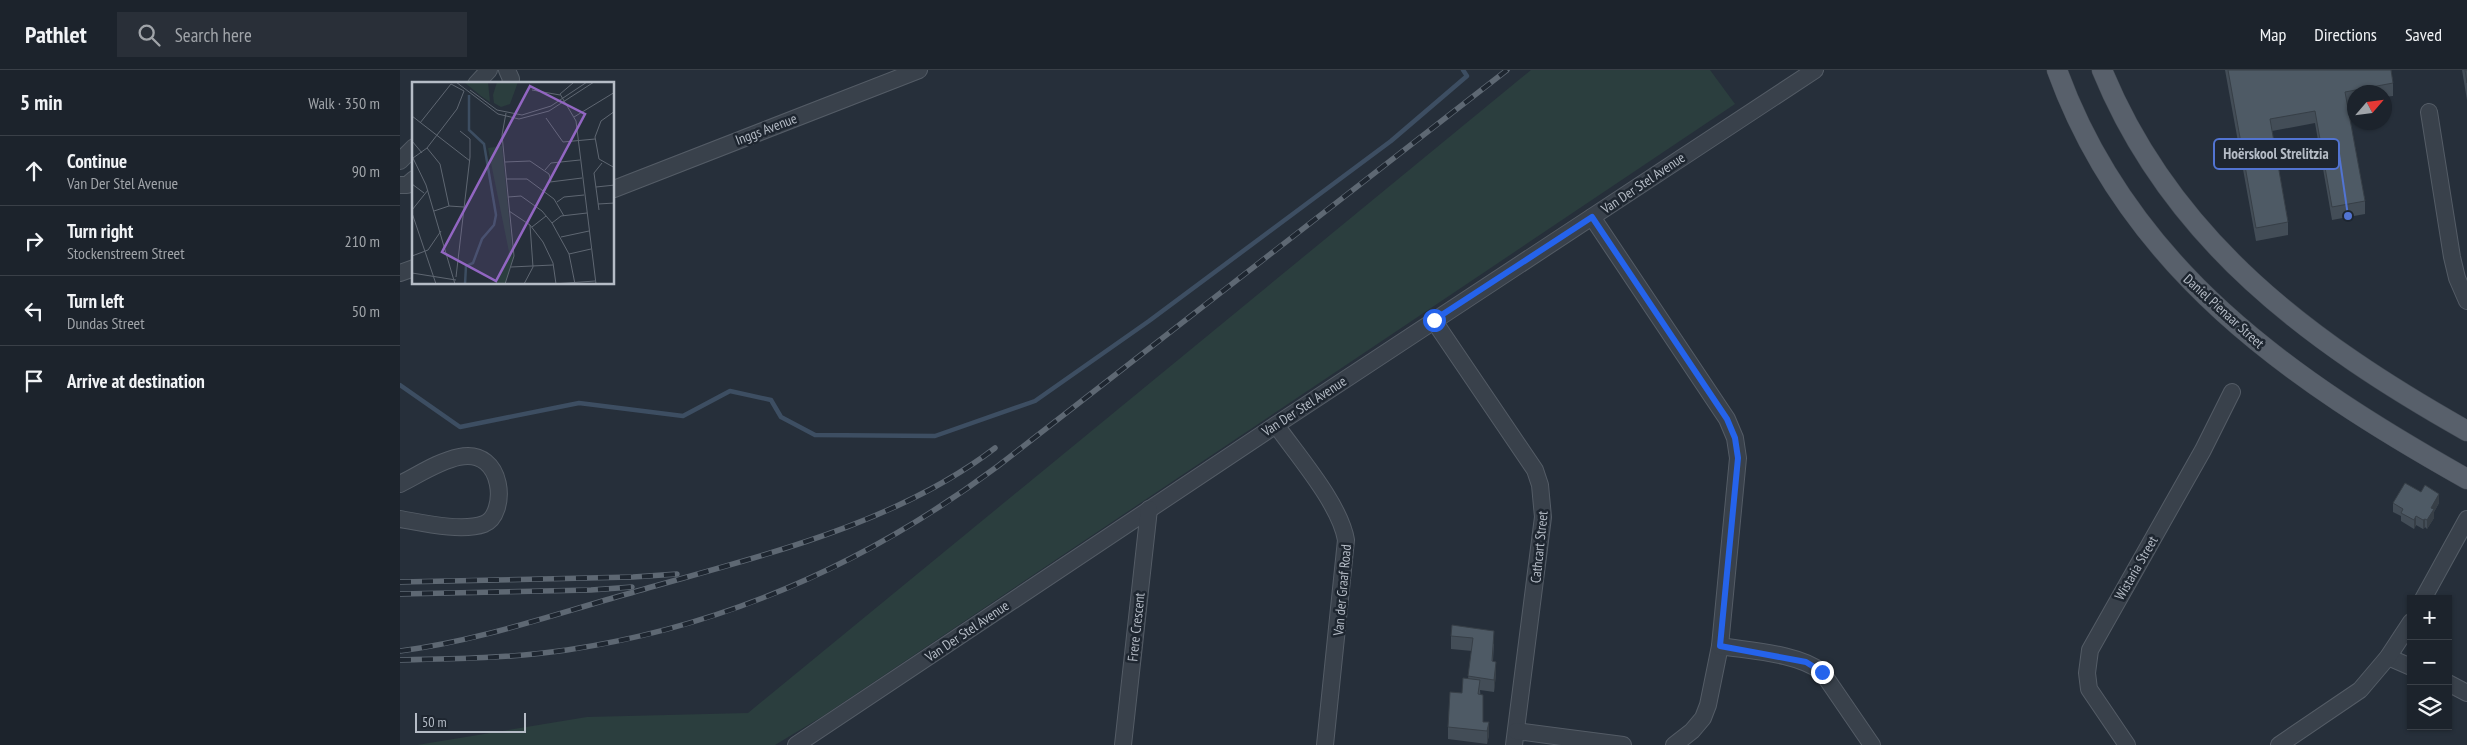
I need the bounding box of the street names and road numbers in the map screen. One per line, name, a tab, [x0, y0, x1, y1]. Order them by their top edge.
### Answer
street label: Inggs Avenue	[733, 109, 799, 149]
street label: Van Der Stel Avenue	[1597, 148, 1689, 218]
street label: Daniel Pienaar Street	[2180, 270, 2268, 352]
street label: Van Der Stel Avenue	[1257, 372, 1350, 441]
street label: Cathcart Street	[1526, 510, 1552, 584]
street label: Wistaria Street	[2110, 533, 2162, 603]
street label: Van der Graaf Road	[1329, 544, 1355, 637]
street label: Frere Crescent	[1123, 592, 1149, 662]
street label: Van Der Stel Avenue	[921, 596, 1013, 666]

